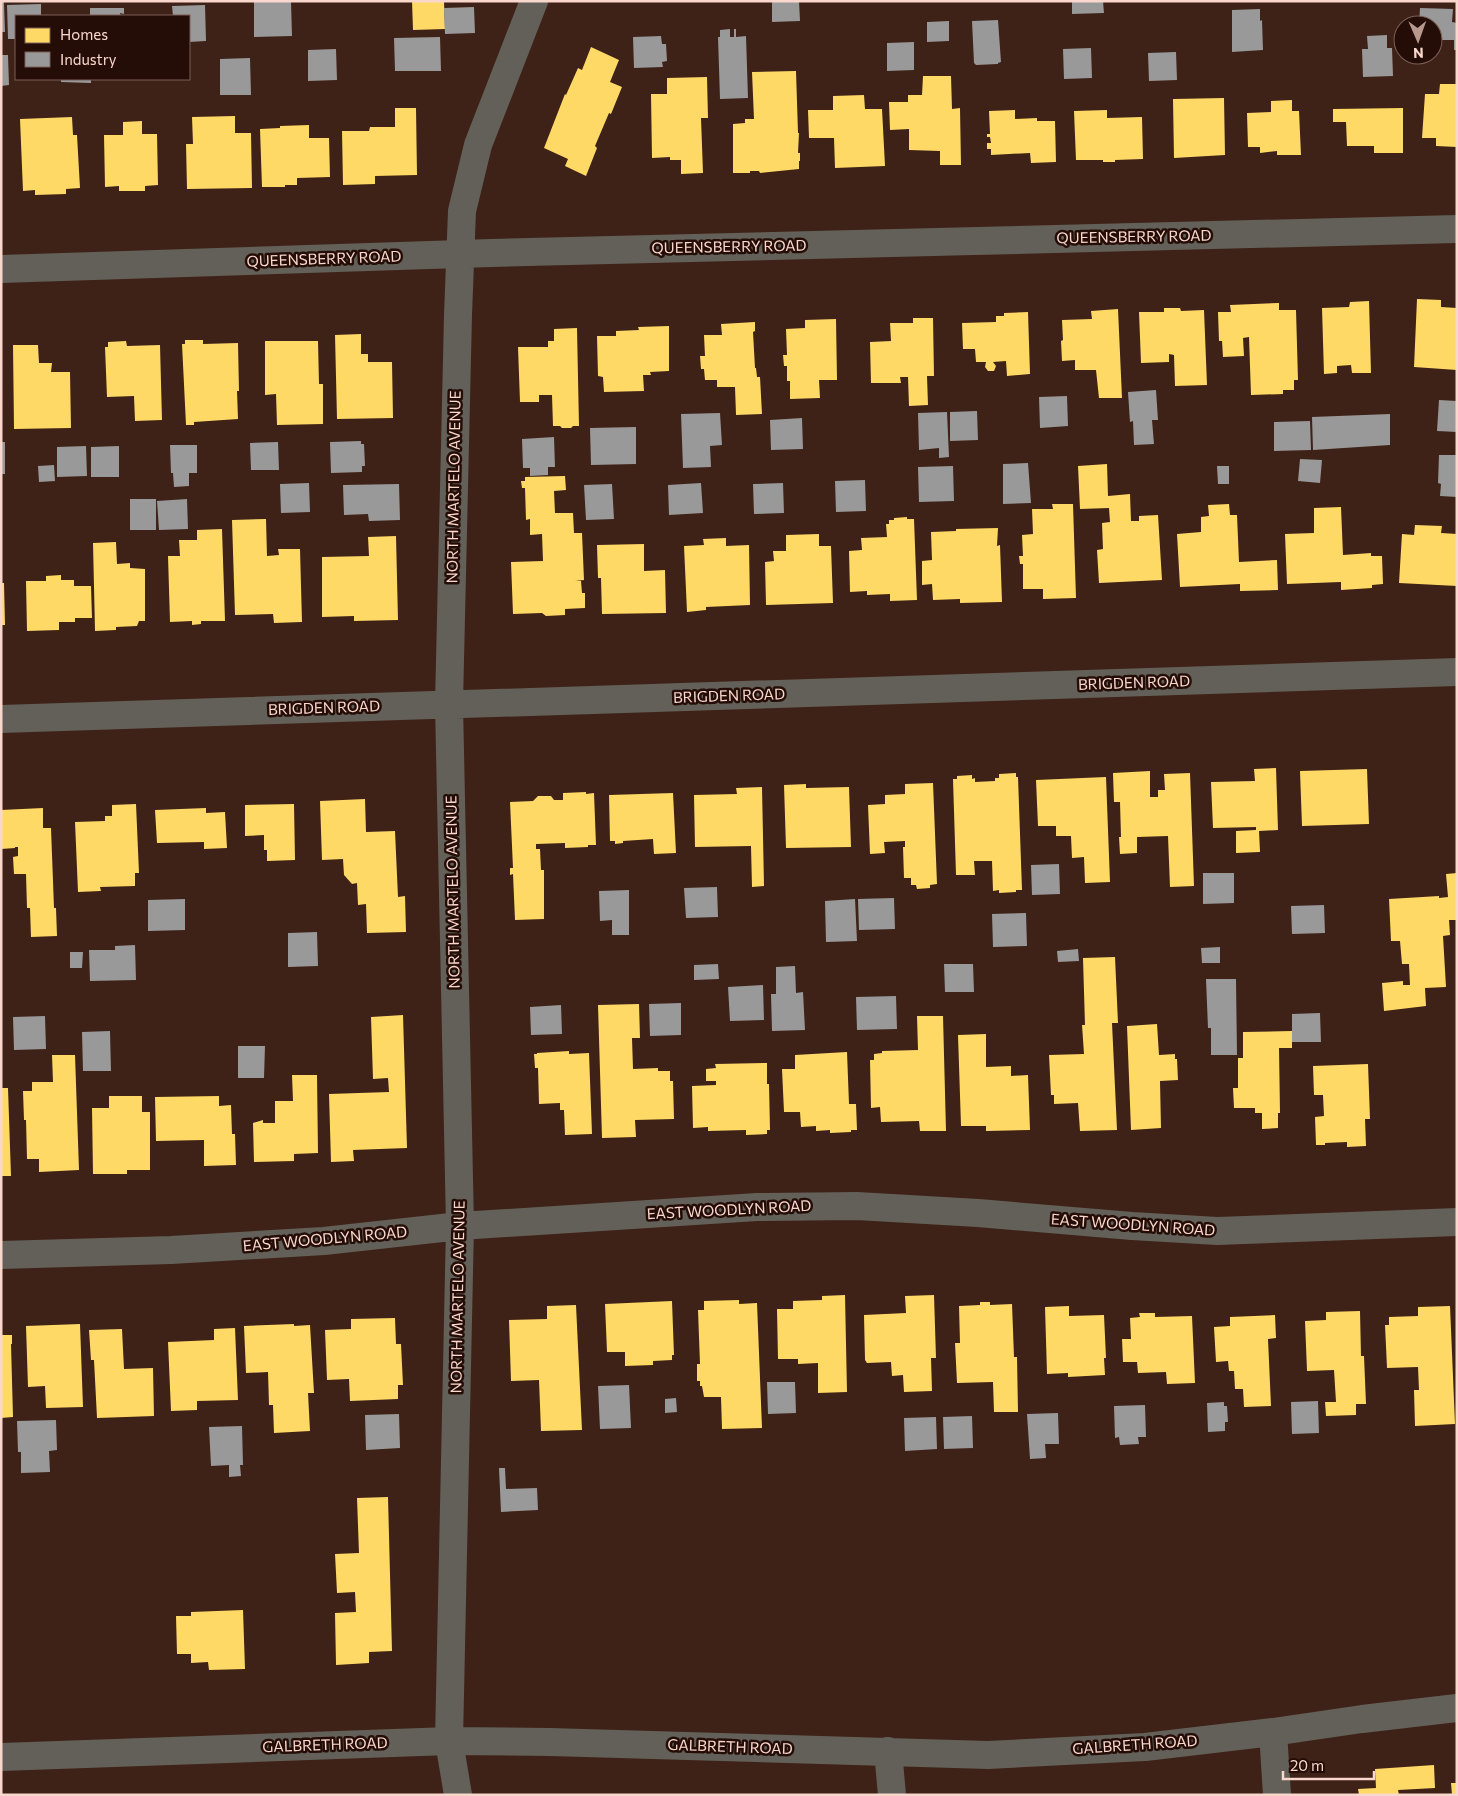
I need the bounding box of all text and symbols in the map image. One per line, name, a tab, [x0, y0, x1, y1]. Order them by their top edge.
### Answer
legend	[15, 15, 190, 80]
north arrow	[1393, 15, 1443, 65]
text: Homes	[60, 25, 108, 43]
text: N	[1413, 45, 1424, 62]
text: Industry	[60, 50, 117, 68]
street label: QUEENSBERRY ROAD	[1056, 226, 1212, 246]
street label: QUEENSBERRY ROAD	[651, 236, 807, 256]
street label: QUEENSBERRY ROAD	[246, 246, 402, 270]
street label: NORTH MARTELO AVENUE	[442, 390, 464, 584]
street label: BRIGDEN ROAD	[1078, 671, 1190, 693]
street label: BRIGDEN ROAD	[673, 684, 785, 706]
street label: BRIGDEN ROAD	[268, 696, 380, 718]
street label: NORTH MARTELO AVENUE	[441, 795, 463, 989]
street label: EAST WOODLYN ROAD	[646, 1196, 812, 1222]
street label: NORTH MARTELO AVENUE	[446, 1200, 468, 1394]
street label: EAST WOODLYN ROAD	[1050, 1209, 1216, 1239]
street label: EAST WOODLYN ROAD	[242, 1222, 408, 1254]
street label: GALBRETH ROAD	[1072, 1731, 1198, 1757]
street label: GALBRETH ROAD	[262, 1733, 388, 1755]
street label: GALBRETH ROAD	[667, 1735, 793, 1757]
scale bar	[1283, 1748, 1374, 1780]
text: 20 m	[1290, 1756, 1324, 1774]

